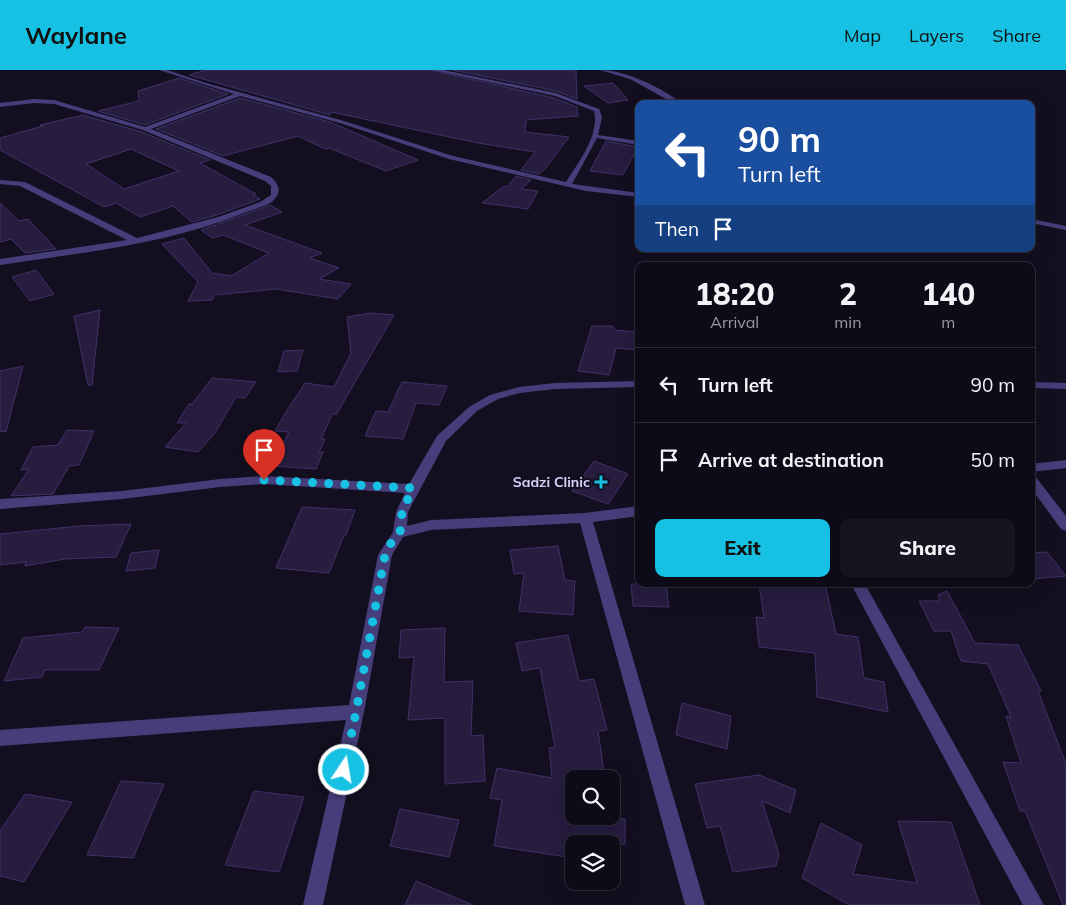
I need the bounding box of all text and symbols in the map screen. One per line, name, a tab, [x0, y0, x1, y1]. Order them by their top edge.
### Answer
text: Waylane	[25, 20, 127, 50]
text: Map	[844, 24, 881, 47]
text: Layers	[909, 24, 964, 47]
text: Share	[992, 24, 1041, 47]
text: 90 m	[738, 117, 821, 161]
icon: left	[655, 120, 720, 185]
text: Turn left	[738, 160, 821, 188]
icon: arrive	[709, 215, 737, 243]
text: Then	[655, 217, 699, 241]
text: 18:20	[695, 275, 775, 313]
text: 2	[839, 275, 857, 313]
text: 140	[921, 275, 975, 313]
text: Arrival	[710, 312, 759, 332]
text: min	[834, 312, 862, 332]
text: m	[941, 312, 955, 332]
icon: left	[655, 371, 683, 399]
text: Turn left	[698, 373, 773, 397]
text: 90 m	[971, 373, 1015, 397]
pin	[243, 429, 285, 480]
icon: arrive	[250, 436, 278, 464]
icon: arrive	[655, 446, 683, 474]
text: Arrive at destination	[698, 448, 884, 472]
text: 50 m	[971, 448, 1015, 472]
place label: Sadzi Clinic	[513, 473, 590, 491]
marker: Sadzi Clinic	[594, 475, 608, 489]
button: Exit	[655, 519, 830, 577]
button: Share	[840, 519, 1015, 577]
position arrow	[317, 743, 369, 795]
map controls	[565, 770, 620, 890]
button: search	[565, 770, 620, 825]
button: layers	[565, 835, 620, 890]

